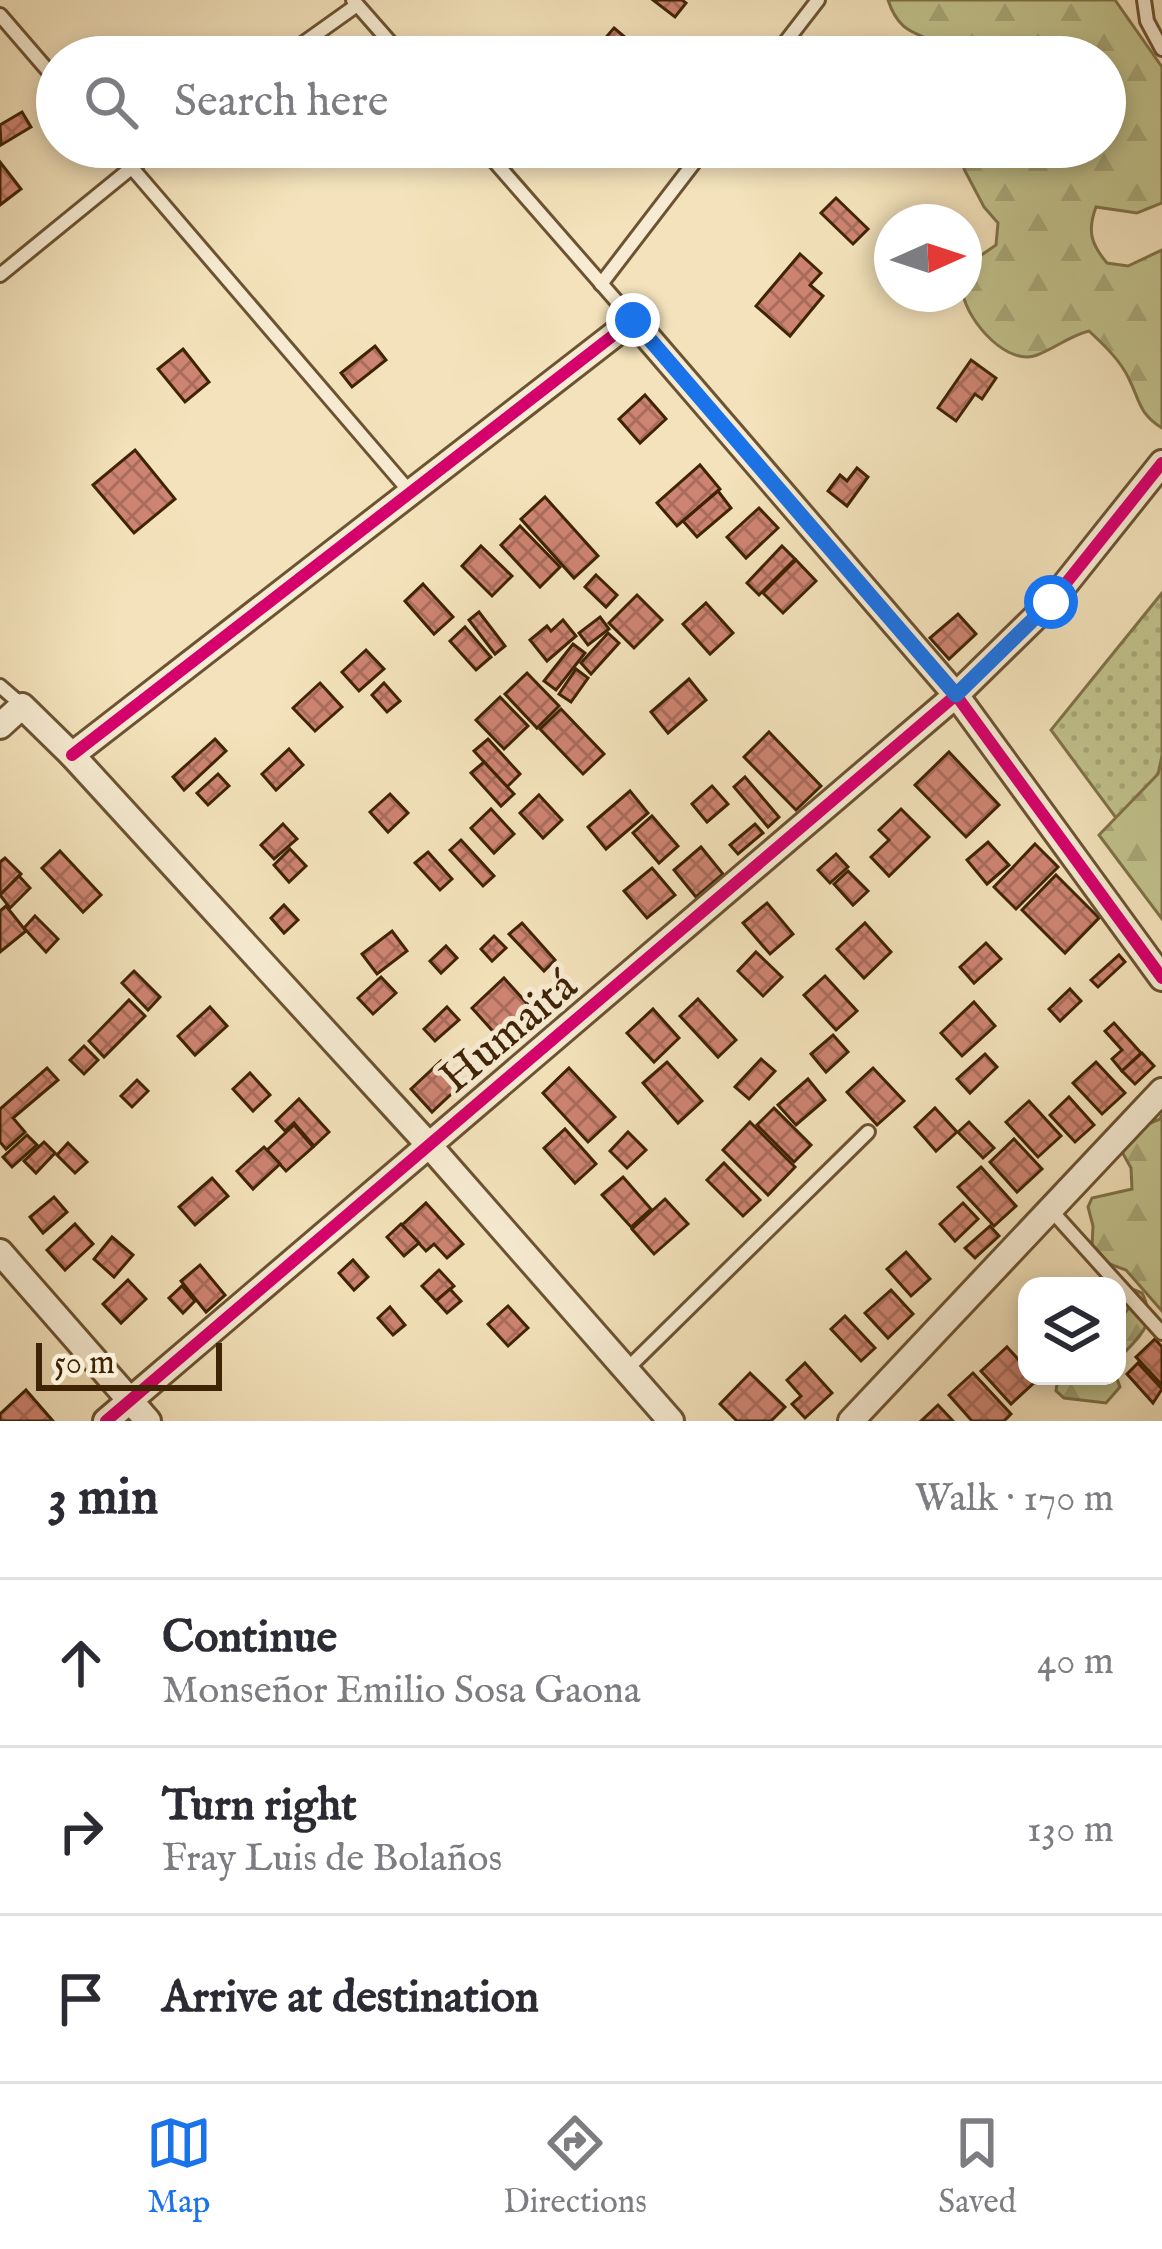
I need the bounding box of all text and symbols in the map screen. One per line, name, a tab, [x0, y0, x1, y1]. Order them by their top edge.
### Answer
search box	[36, 36, 1126, 168]
icon: search	[78, 69, 144, 135]
text: Search here	[174, 74, 388, 131]
north arrow	[874, 204, 982, 312]
route end	[606, 293, 660, 347]
route start	[1024, 575, 1078, 629]
street label: Humaitá	[429, 958, 590, 1107]
map controls	[1018, 1277, 1126, 1385]
button: layers	[1018, 1277, 1126, 1385]
scale bar	[36, 1337, 222, 1390]
text: 50 m	[54, 1343, 115, 1385]
text: 3 min	[48, 1467, 158, 1532]
text: Walk · 170 m	[915, 1475, 1114, 1524]
text: Continue	[162, 1610, 337, 1667]
icon: ahead	[48, 1630, 114, 1696]
text: 40 m	[1037, 1638, 1114, 1687]
text: Monseñor Emilio Sosa Gaona	[162, 1667, 641, 1716]
text: Turn right	[162, 1778, 357, 1835]
icon: right	[48, 1798, 114, 1864]
text: 130 m	[1027, 1806, 1114, 1855]
text: Fray Luis de Bolaños	[162, 1835, 502, 1884]
icon: arrive	[48, 1966, 114, 2032]
text: Arrive at destination	[162, 1970, 539, 2027]
tab: Map	[146, 2110, 212, 2224]
tab: Directions	[503, 2110, 647, 2224]
tab: Saved	[938, 2110, 1016, 2224]

